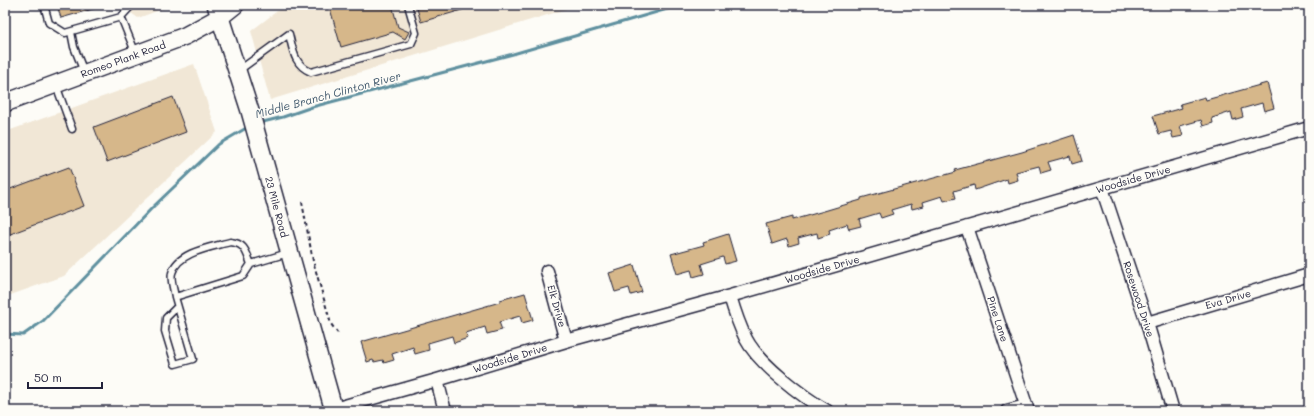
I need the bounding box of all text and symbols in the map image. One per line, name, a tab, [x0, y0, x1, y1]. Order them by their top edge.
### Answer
street label: Romeo Plank Road	[79, 37, 167, 81]
water label: Middle Branch Clinton River	[253, 68, 403, 121]
street label: Woodside Drive	[1094, 162, 1172, 196]
street label: 23 Mile Road	[262, 175, 292, 239]
street label: Woodside Drive	[783, 252, 861, 286]
street label: Rosewood Drive	[1120, 259, 1158, 339]
street label: Elk Drive	[544, 283, 570, 329]
street label: Eva Drive	[1204, 286, 1252, 312]
street label: Pine Lane	[984, 294, 1012, 344]
street label: Woodside Drive	[471, 340, 549, 376]
scale bar	[28, 364, 102, 390]
text: 50 m	[34, 369, 62, 385]

